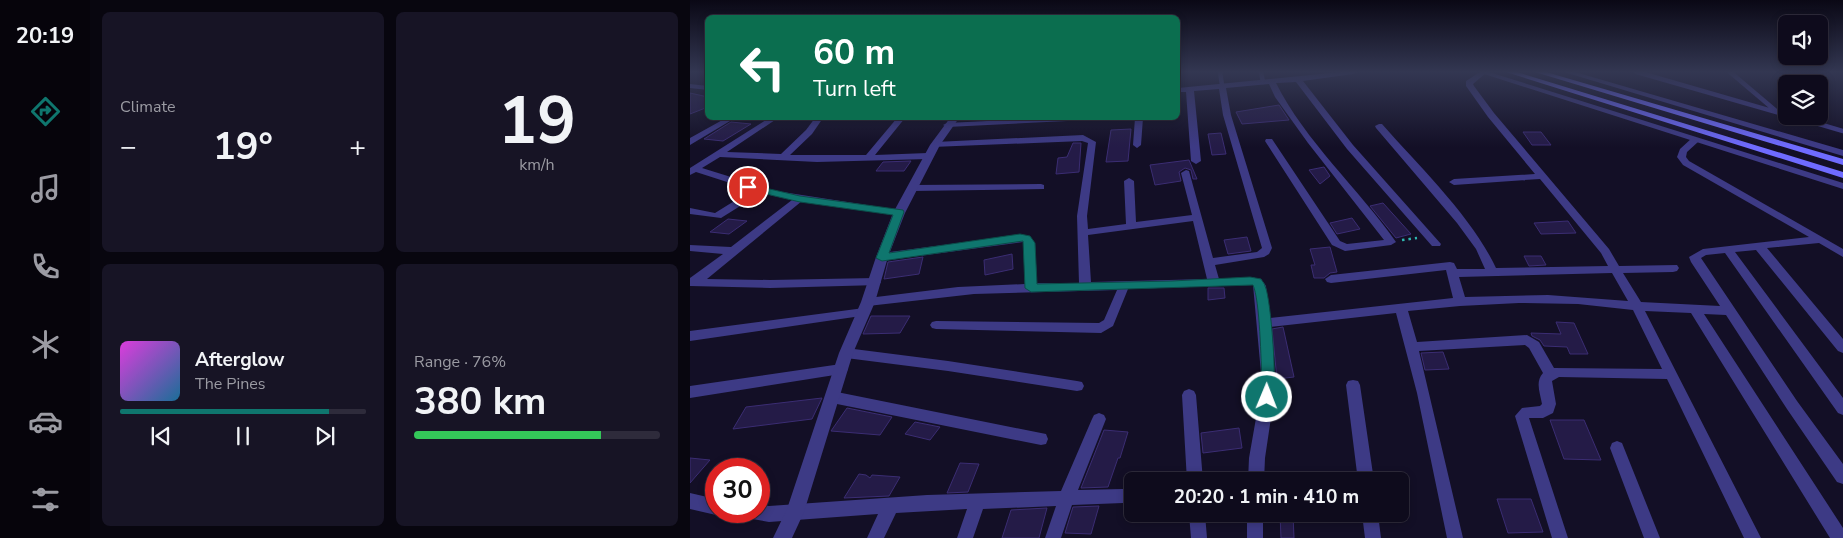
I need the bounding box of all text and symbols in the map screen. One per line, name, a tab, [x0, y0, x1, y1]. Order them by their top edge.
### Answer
map controls	[1778, 15, 1828, 125]
button: sound	[1778, 15, 1828, 65]
text: 20:19	[16, 21, 74, 51]
text: 60 m	[813, 29, 895, 76]
icon: left	[730, 35, 795, 100]
text: Turn left	[813, 74, 896, 104]
button: layers	[1778, 75, 1828, 125]
text: 19	[498, 77, 576, 166]
icon: directions	[28, 94, 63, 129]
text: Climate	[120, 96, 175, 118]
text: 19°	[213, 121, 273, 172]
text: −	[120, 128, 137, 166]
text: +	[349, 128, 366, 166]
text: km/h	[519, 154, 555, 176]
pin	[727, 166, 769, 208]
icon: music	[28, 171, 63, 206]
icon: arrive	[734, 173, 762, 201]
icon: phone	[28, 249, 63, 284]
icon: climate	[28, 327, 63, 362]
text: Afterglow	[195, 347, 285, 373]
text: Range · 76%	[414, 351, 506, 373]
position arrow	[1240, 370, 1292, 422]
text: The Pines	[195, 373, 265, 395]
text: 380 km	[414, 376, 546, 427]
icon: car	[28, 404, 63, 439]
icon: previous	[147, 422, 175, 450]
icon: pause	[229, 422, 257, 450]
icon: next	[311, 422, 339, 450]
speed limit sign: 30	[705, 458, 770, 523]
icon: filters	[28, 482, 63, 517]
text: 20:20 · 1 min · 410 m	[1174, 484, 1359, 510]

